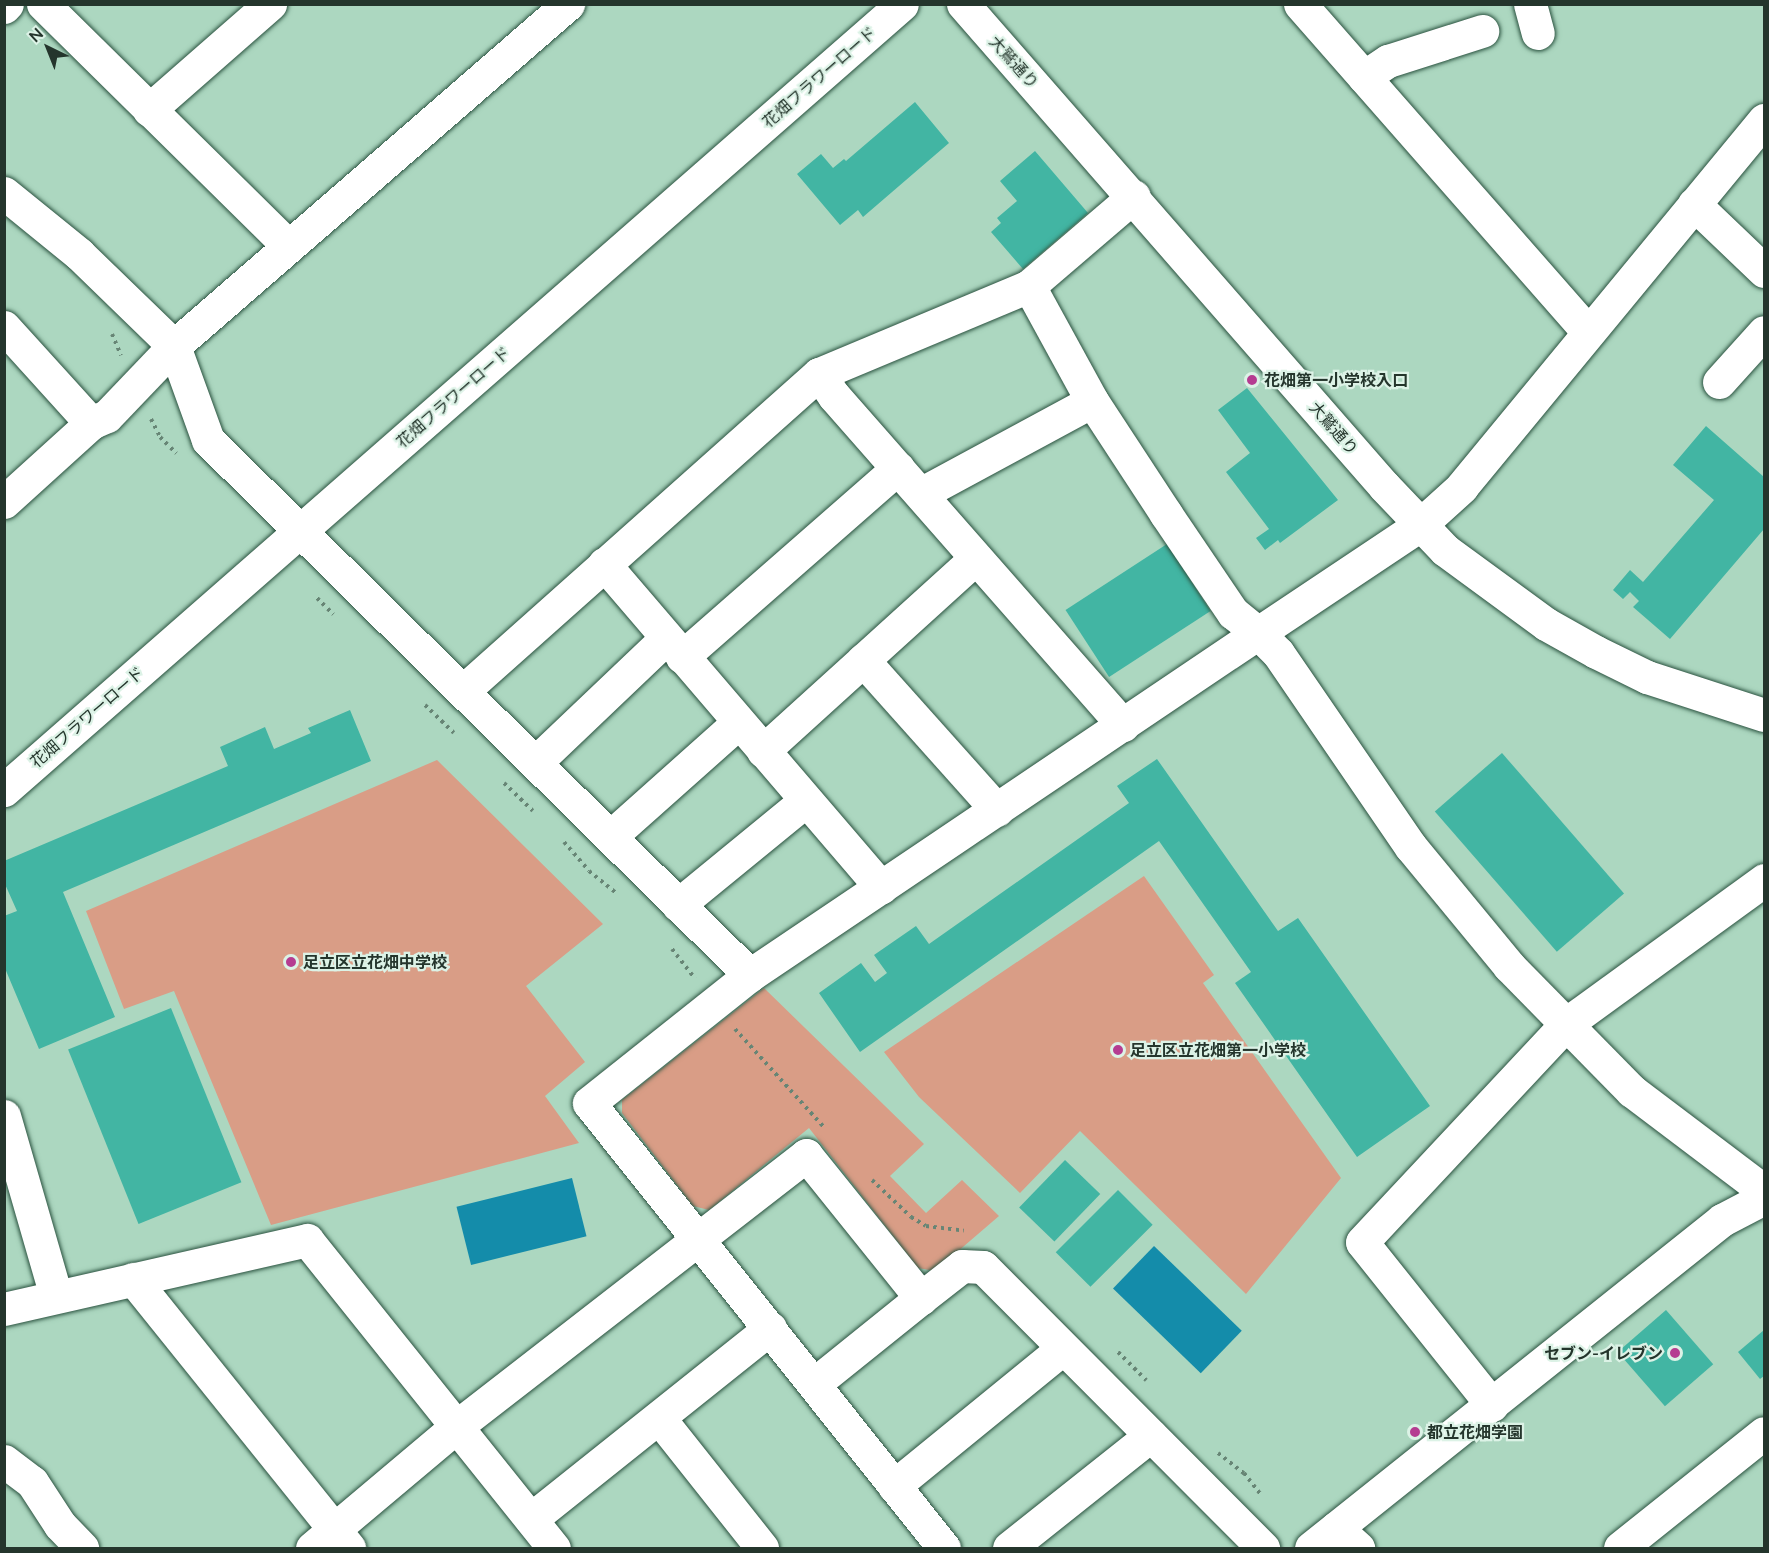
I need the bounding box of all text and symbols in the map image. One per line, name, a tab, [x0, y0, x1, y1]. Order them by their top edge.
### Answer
north arrow	[18, 18, 78, 78]
text: N	[24, 23, 47, 46]
street label: 花畑フラワーロード	[758, 23, 880, 131]
street label: 大鷲通り	[985, 32, 1043, 92]
street label: 花畑フラワーロード	[392, 343, 514, 451]
place label: 花畑第一小学校入口	[1264, 370, 1408, 390]
marker: 花畑第一小学校入口	[1245, 373, 1259, 387]
street label: 大鷲通り	[1306, 398, 1362, 458]
street label: 花畑フラワーロード	[26, 663, 148, 771]
place label: 足立区立花畑中学校	[303, 952, 447, 972]
marker: 足立区立花畑中学校	[284, 955, 298, 969]
place label: 足立区立花畑第一小学校	[1130, 1040, 1306, 1060]
marker: 足立区立花畑第一小学校	[1111, 1043, 1125, 1057]
place label: セブン-イレブン	[1544, 1343, 1663, 1363]
marker: セブン-イレブン	[1668, 1346, 1682, 1360]
place label: 都立花畑学園	[1427, 1422, 1523, 1442]
marker: 都立花畑学園	[1408, 1425, 1422, 1439]

